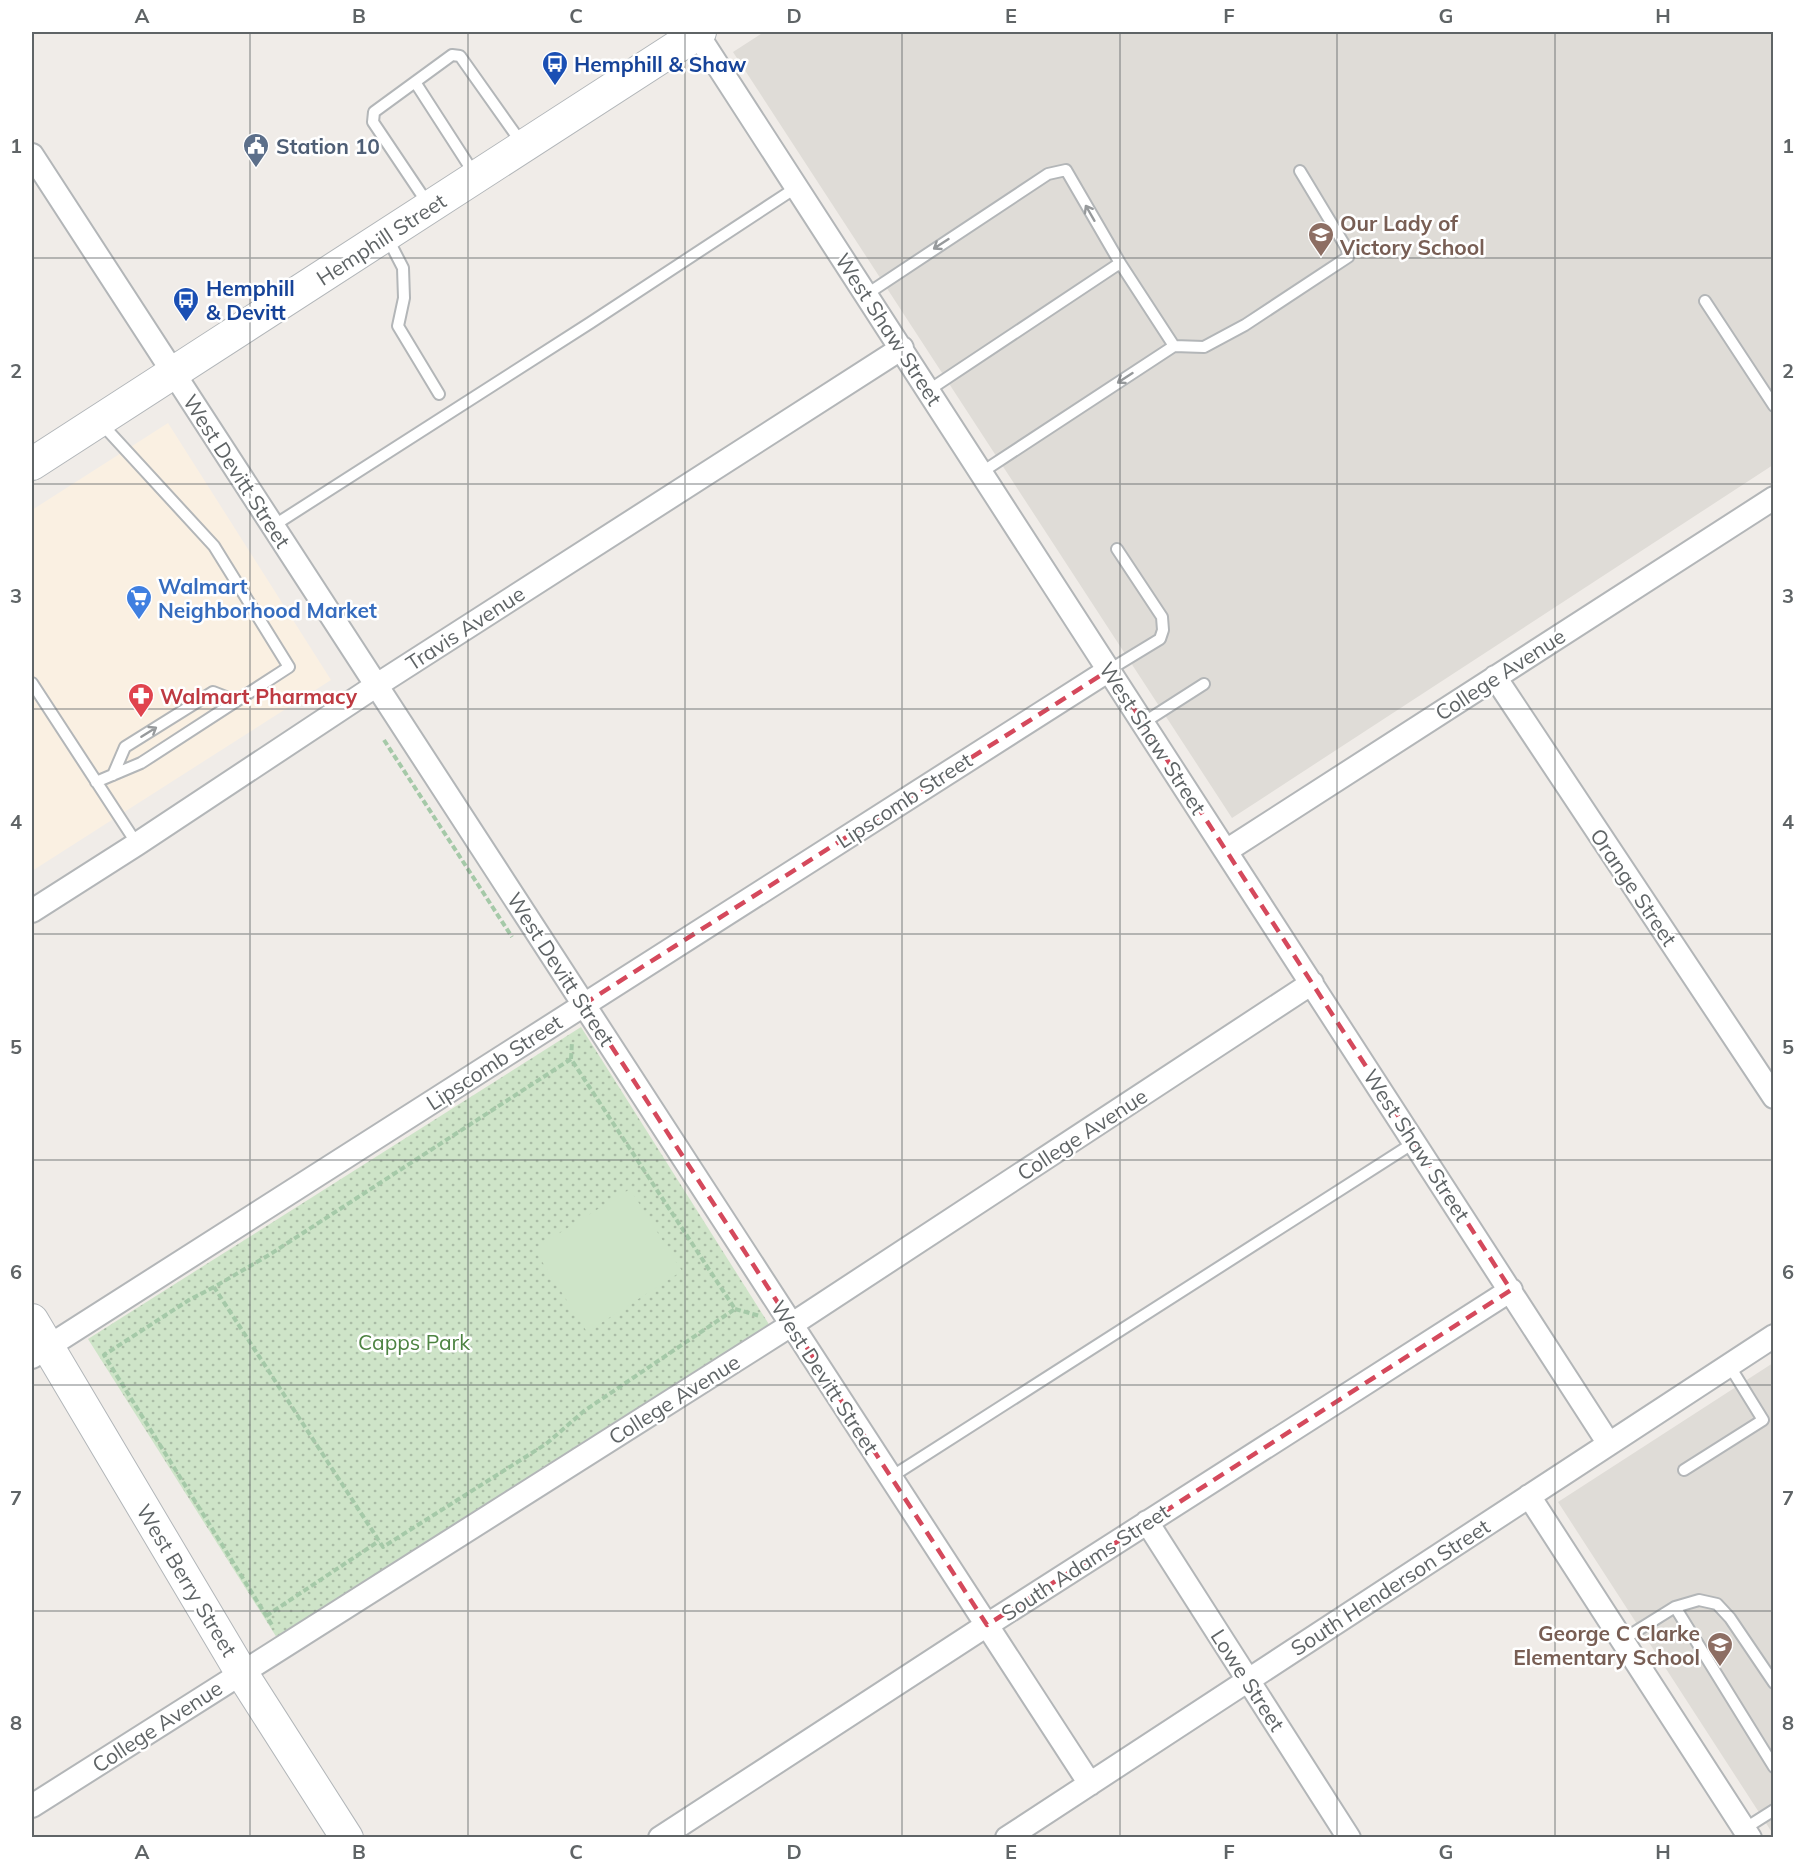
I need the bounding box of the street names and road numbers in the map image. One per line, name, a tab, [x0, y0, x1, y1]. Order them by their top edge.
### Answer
street label: Hemphill Street	[311, 187, 451, 291]
street label: West Shaw Street	[830, 248, 948, 410]
street label: West Devitt Street	[178, 389, 296, 553]
street label: Travis Avenue	[401, 580, 529, 676]
street label: College Avenue	[1430, 622, 1570, 726]
street label: West Shaw Street	[1094, 657, 1212, 819]
street label: Lipscomb Street	[831, 747, 977, 853]
street label: Orange Street	[1585, 823, 1683, 951]
street label: West Devitt Street	[502, 887, 620, 1051]
street label: Lipscomb Street	[421, 1009, 567, 1115]
street label: West Shaw Street	[1358, 1064, 1476, 1226]
street label: College Avenue	[1012, 1082, 1152, 1186]
street label: West Devitt Street	[766, 1295, 884, 1459]
street label: College Avenue	[604, 1348, 744, 1450]
street label: South Adams Street	[996, 1498, 1174, 1626]
street label: West Berry Street	[131, 1499, 243, 1661]
street label: South Henderson Street	[1286, 1513, 1494, 1661]
street label: Lowe Street	[1205, 1624, 1291, 1736]
street label: College Avenue	[87, 1674, 227, 1778]

